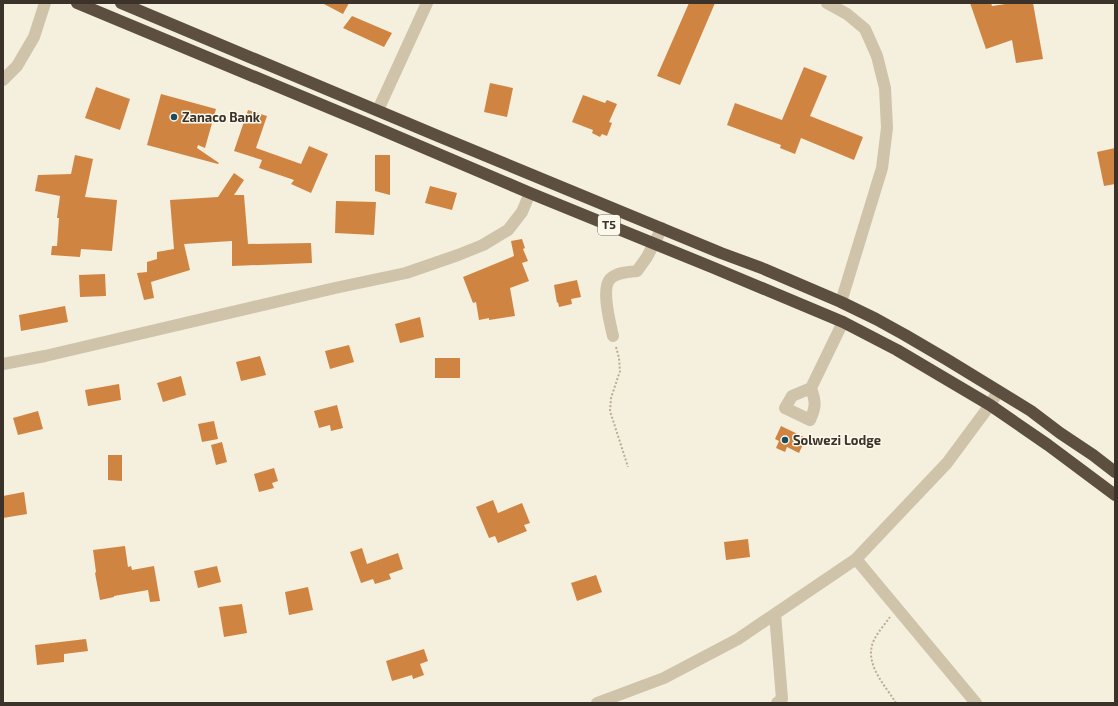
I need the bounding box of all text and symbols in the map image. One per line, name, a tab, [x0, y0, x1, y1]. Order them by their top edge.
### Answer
place label: Zanaco Bank	[182, 109, 261, 125]
marker: Zanaco Bank	[169, 112, 179, 122]
road number: T5	[598, 215, 620, 235]
place label: Solwezi Lodge	[793, 432, 881, 448]
marker: Solwezi Lodge	[780, 435, 790, 445]

